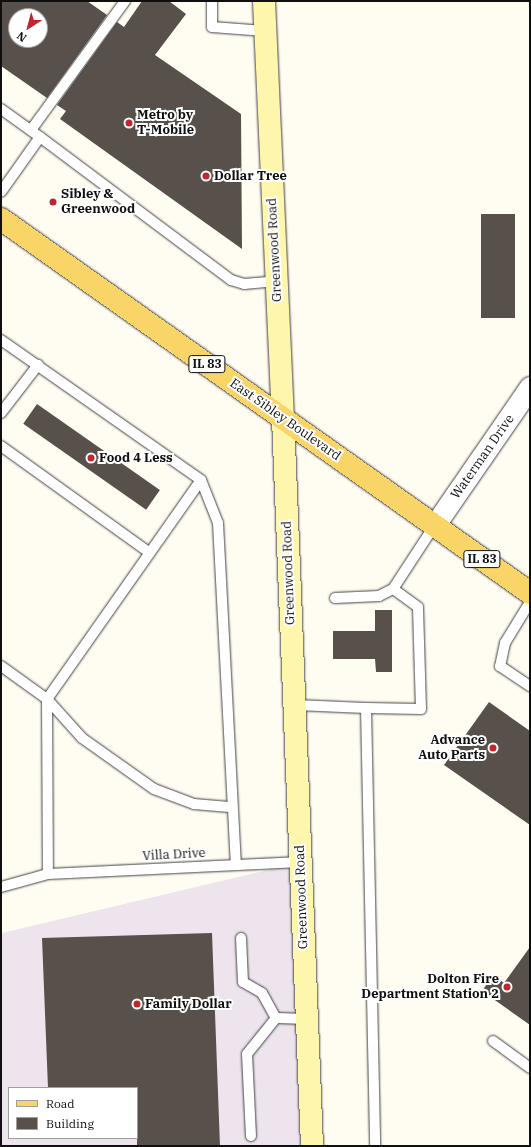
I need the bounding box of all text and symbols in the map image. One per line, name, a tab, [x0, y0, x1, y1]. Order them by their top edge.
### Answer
north arrow	[8, 8, 48, 48]
text: N	[14, 29, 29, 45]
place label: Metro by T-Mobile	[137, 108, 194, 139]
marker: Metro by T-Mobile	[124, 118, 134, 128]
place label: Dollar Tree	[214, 168, 287, 184]
marker: Dollar Tree	[201, 171, 211, 181]
place label: Sibley & Greenwood	[61, 187, 135, 218]
marker: Sibley & Greenwood	[48, 197, 58, 207]
street label: Greenwood Road	[264, 198, 286, 302]
road number: IL 83	[188, 354, 226, 374]
street label: East Sibley Boulevard	[226, 376, 344, 464]
street label: Waterman Drive	[448, 412, 518, 502]
place label: Food 4 Less	[99, 450, 173, 466]
marker: Food 4 Less	[86, 453, 96, 463]
street label: Greenwood Road	[279, 521, 299, 625]
road number: IL 83	[463, 549, 501, 569]
place label: Advance Auto Parts	[418, 733, 485, 764]
marker: Advance Auto Parts	[488, 743, 498, 753]
street label: Greenwood Road	[292, 845, 312, 949]
street label: Villa Drive	[142, 846, 206, 864]
place label: Dolton Fire Department Station 2	[361, 972, 499, 1003]
marker: Dolton Fire Department Station 2	[502, 982, 512, 992]
place label: Family Dollar	[145, 996, 232, 1012]
marker: Family Dollar	[132, 999, 142, 1009]
legend	[8, 1087, 138, 1139]
text: Road	[46, 1096, 75, 1111]
text: Building	[46, 1116, 94, 1131]

